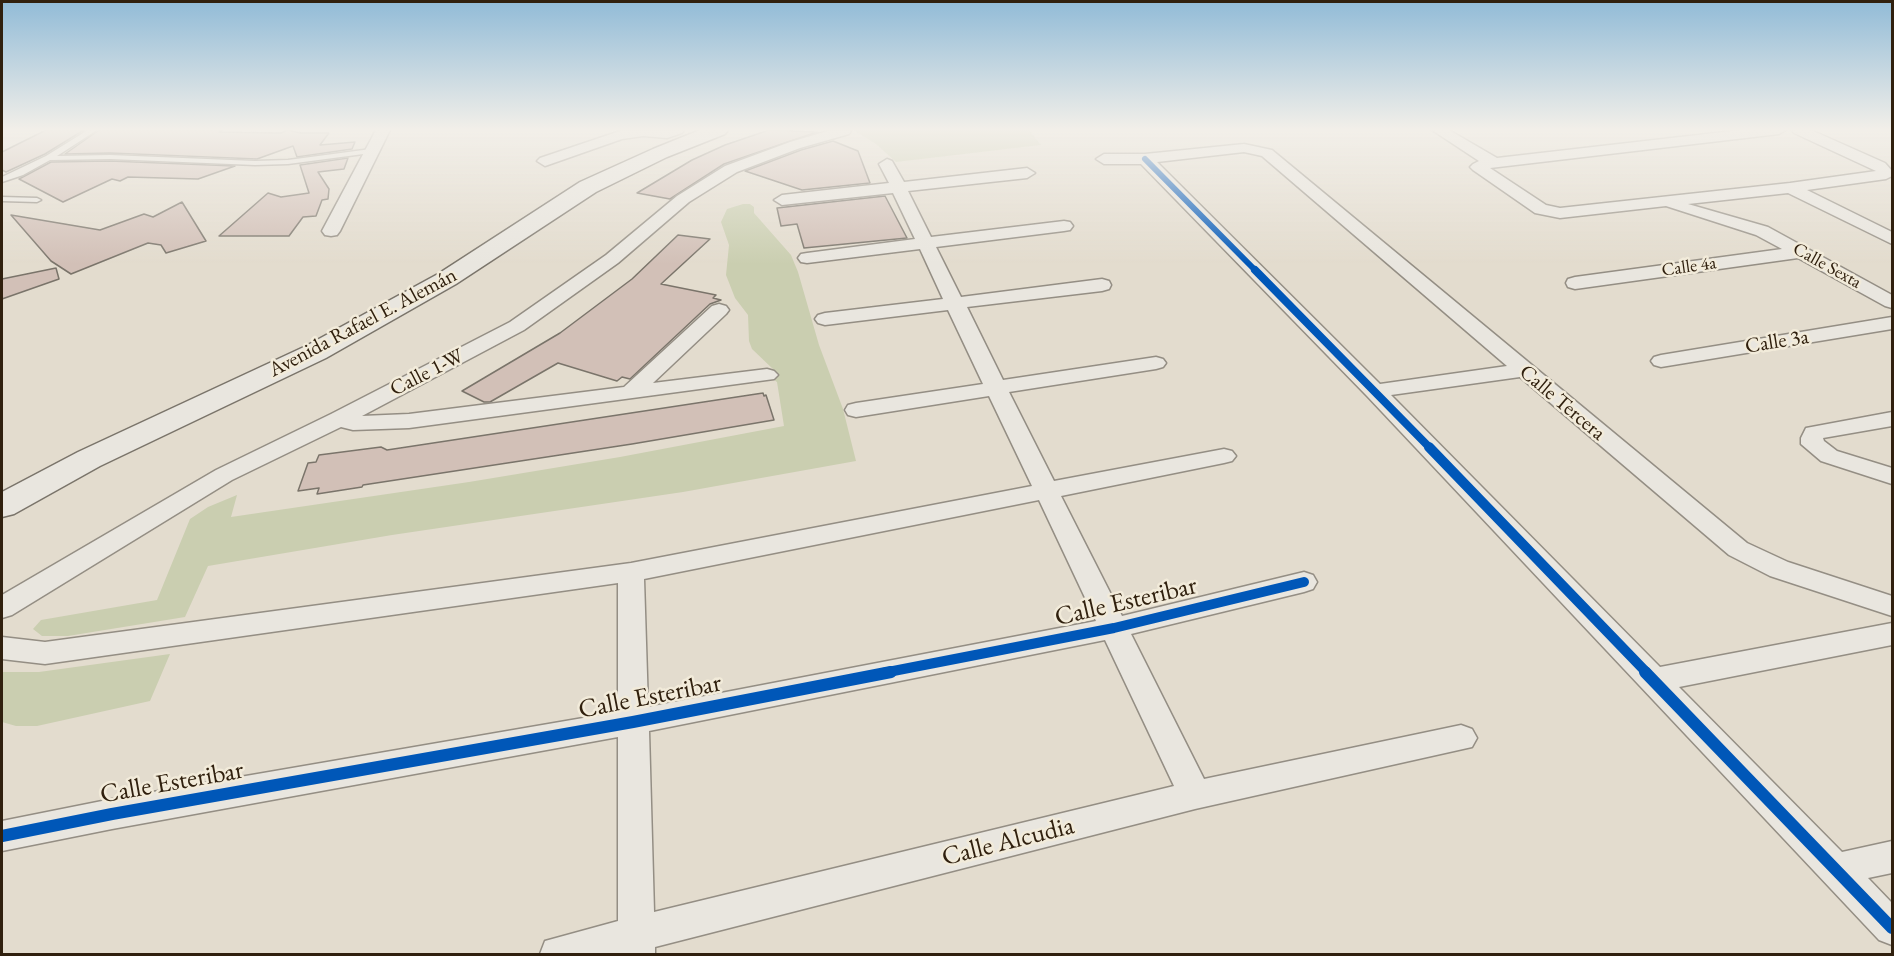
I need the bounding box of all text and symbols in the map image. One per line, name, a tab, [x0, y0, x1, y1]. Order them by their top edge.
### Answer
street label: Calle Sexta	[1789, 238, 1865, 294]
street label: Calle 4a	[1660, 252, 1718, 282]
street label: Avenida Rafael E. Alemán	[265, 263, 461, 383]
street label: Calle 3a	[1743, 325, 1811, 359]
street label: Calle 1-W	[386, 344, 468, 402]
street label: Calle Tercera	[1514, 360, 1610, 446]
street label: Calle Esteribar	[1052, 570, 1200, 634]
street label: Calle Esteribar	[576, 668, 724, 726]
street label: Calle Esteribar	[98, 755, 246, 811]
street label: Calle Alcudia	[939, 811, 1077, 873]

